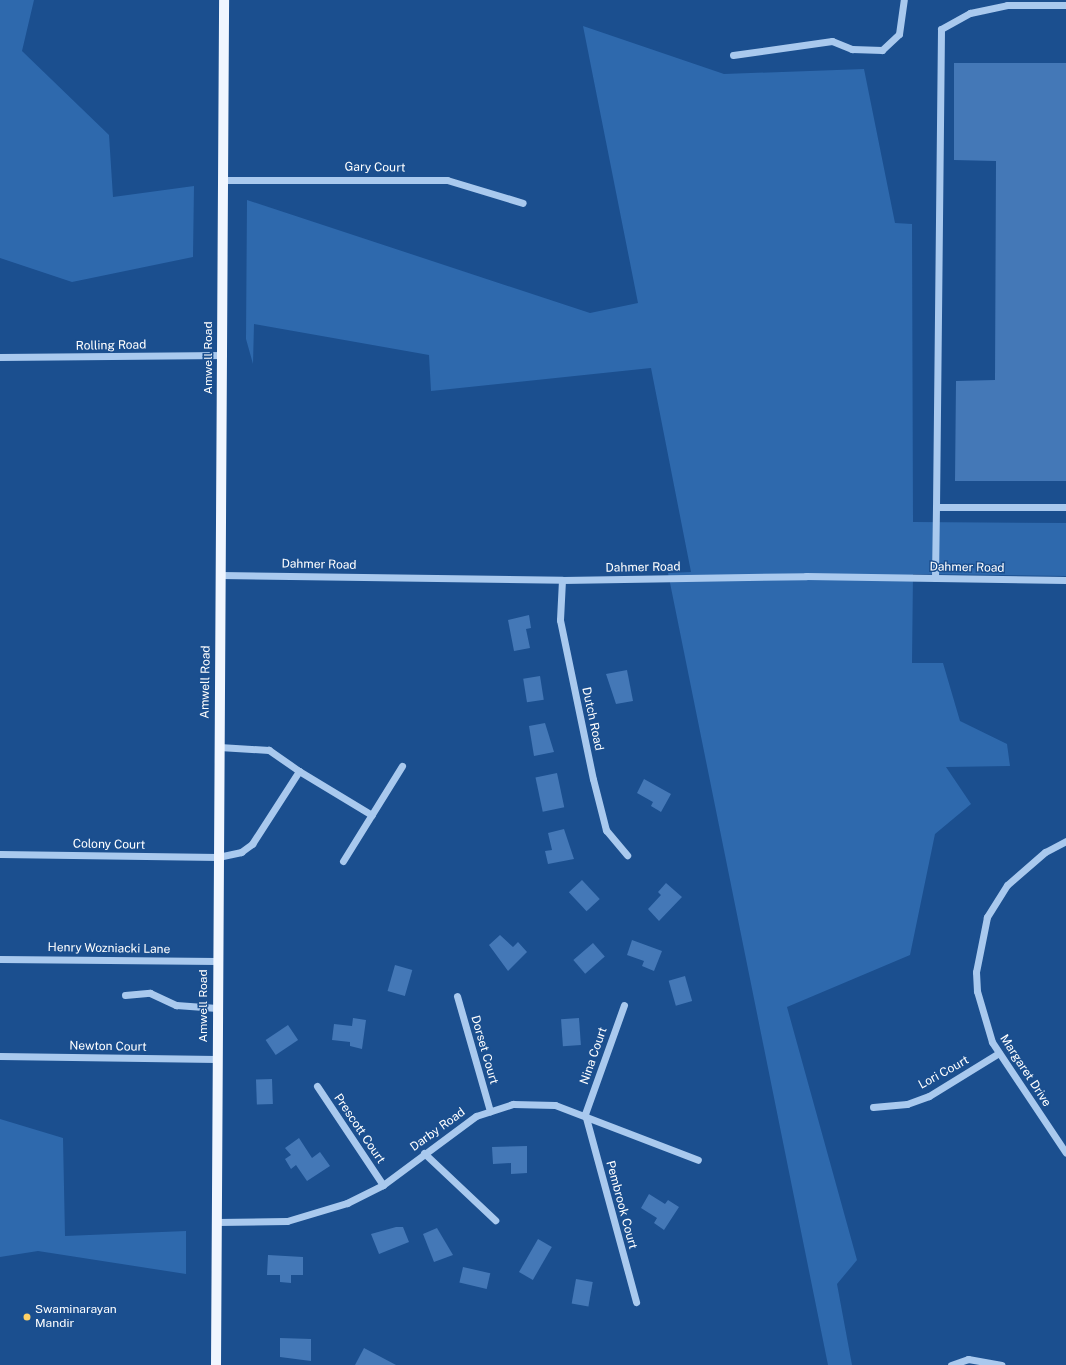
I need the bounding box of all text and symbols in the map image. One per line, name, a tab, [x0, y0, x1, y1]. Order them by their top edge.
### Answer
street label: Gary Court	[344, 160, 406, 176]
street label: Amwell Road	[202, 321, 216, 395]
street label: Rolling Road	[76, 338, 146, 354]
street label: Dahmer Road	[281, 557, 357, 573]
street label: Dahmer Road	[605, 560, 681, 576]
street label: Dahmer Road	[929, 560, 1005, 576]
street label: Amwell Road	[198, 645, 214, 719]
street label: Dutch Road	[578, 686, 606, 752]
street label: Colony Court	[73, 837, 145, 853]
street label: Henry Wozniacki Lane	[47, 941, 171, 957]
street label: Amwell Road	[197, 969, 211, 1043]
street label: Dorset Court	[467, 1014, 501, 1086]
street label: Nina Court	[577, 1025, 611, 1087]
street label: Margaret Drive	[996, 1032, 1054, 1110]
street label: Newton Court	[69, 1039, 147, 1055]
street label: Lori Court	[916, 1053, 972, 1093]
street label: Prescott Court	[330, 1091, 388, 1167]
street label: Darby Road	[408, 1105, 468, 1155]
street label: Pembrook Court	[602, 1159, 640, 1251]
place label: Swaminarayan Mandir	[35, 1303, 117, 1331]
marker: Swaminarayan Mandir	[22, 1312, 32, 1322]

